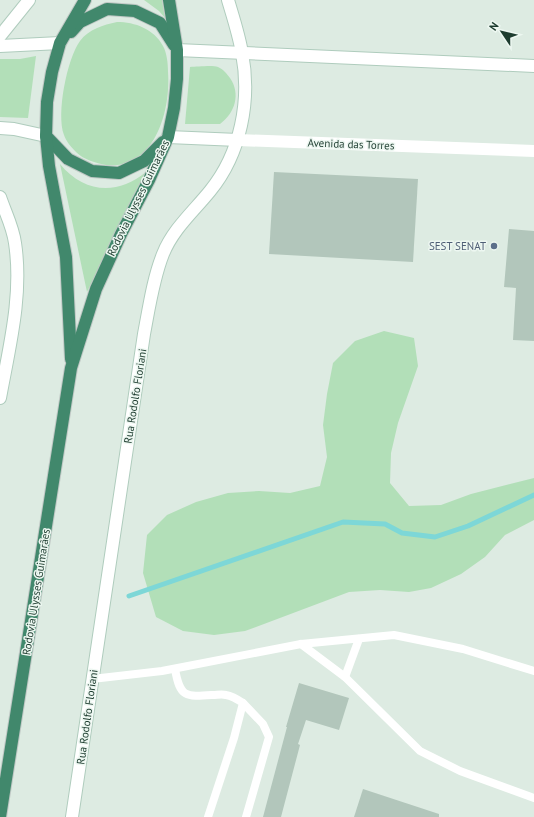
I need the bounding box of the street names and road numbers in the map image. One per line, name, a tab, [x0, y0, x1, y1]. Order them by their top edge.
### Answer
street label: Avenida das Torres	[307, 135, 395, 153]
street label: Rodovia Ulysses Guimarães	[104, 137, 172, 258]
street label: Rua Rodolfo Floriani	[121, 348, 149, 444]
street label: Rodovia Ulysses Guimarães	[19, 528, 53, 656]
street label: Rua Rodolfo Floriani	[73, 669, 101, 765]

